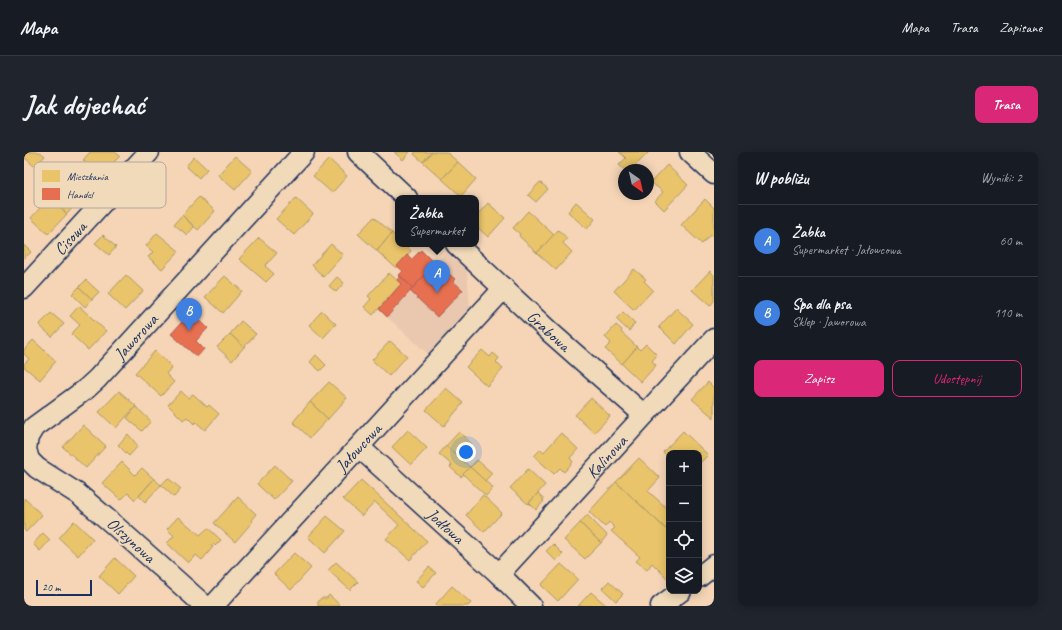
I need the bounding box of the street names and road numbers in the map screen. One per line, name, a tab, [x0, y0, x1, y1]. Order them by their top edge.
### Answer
street label: Cisowa	[49, 215, 92, 259]
street label: Grabowa	[523, 306, 576, 357]
street label: Jaworowa	[108, 308, 163, 365]
street label: Jałowcowa	[330, 417, 387, 477]
street label: Kalinowa	[581, 430, 632, 483]
street label: Jodłowa	[422, 503, 470, 549]
street label: Olszynowa	[102, 513, 160, 568]

